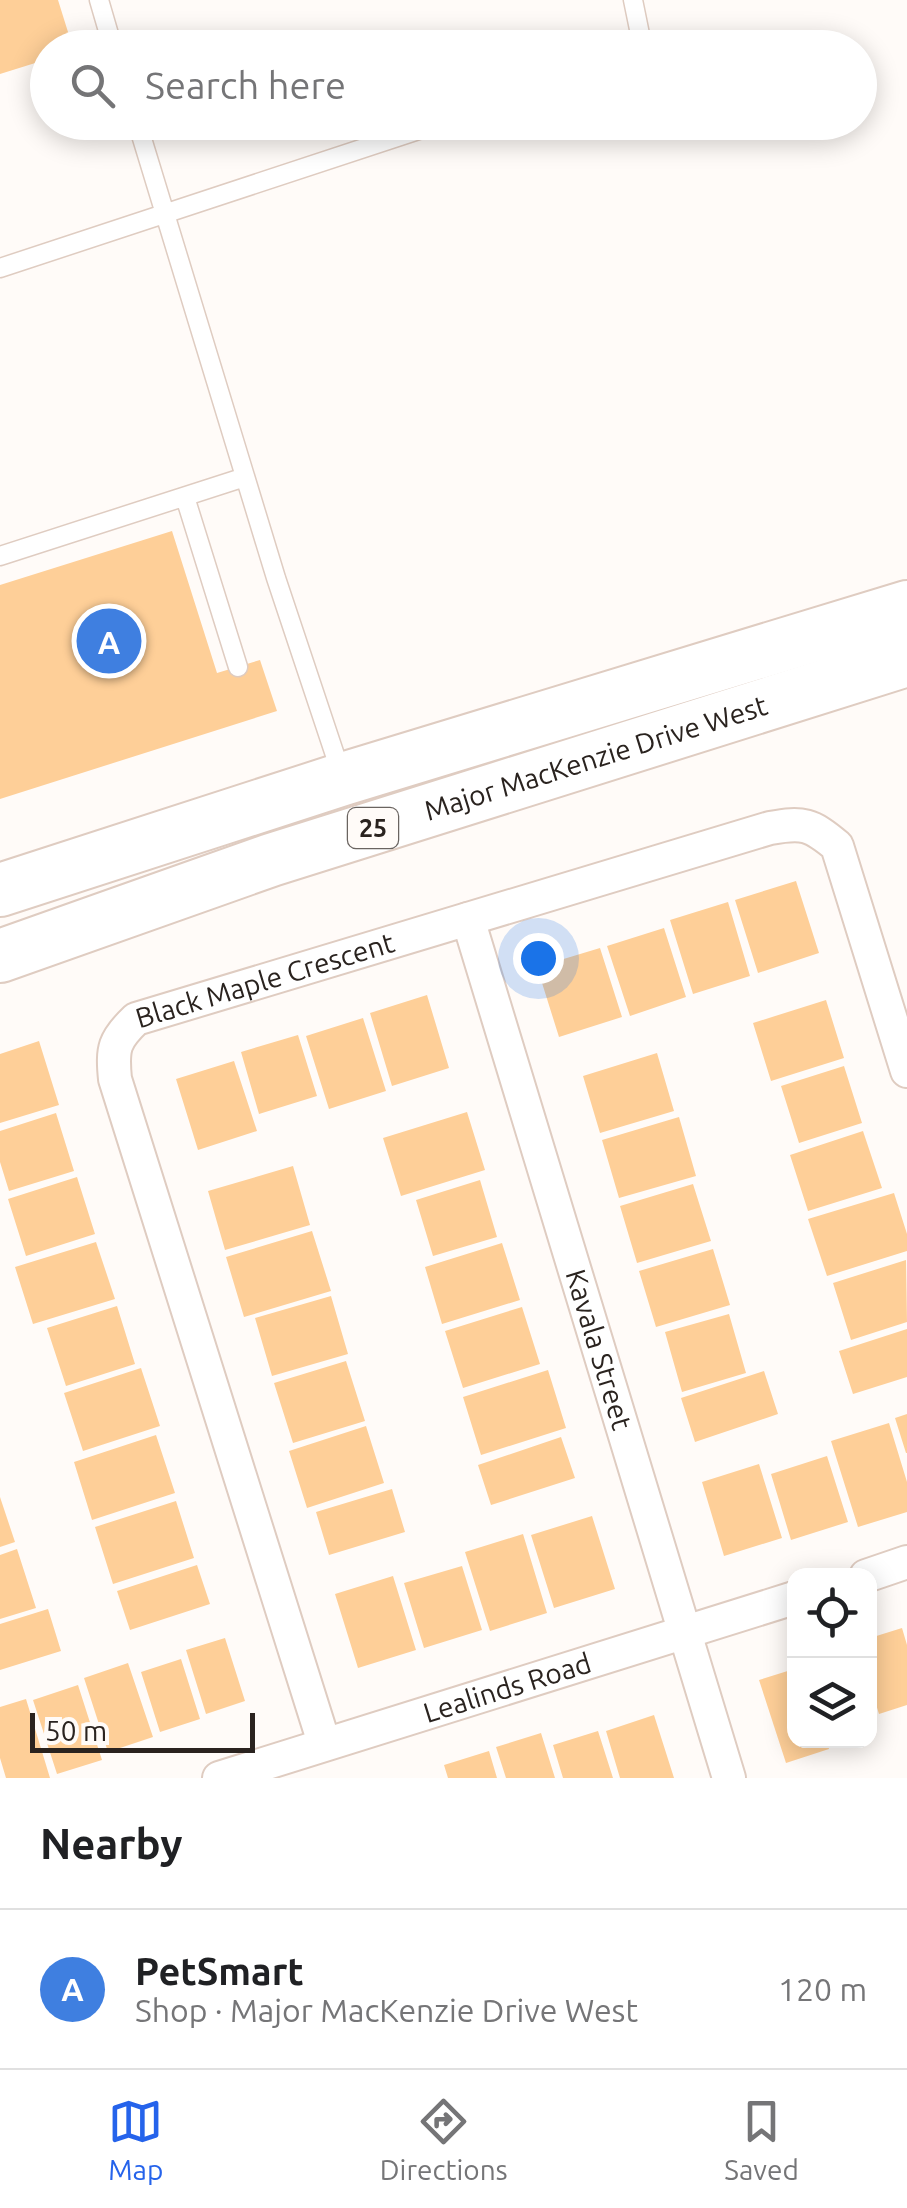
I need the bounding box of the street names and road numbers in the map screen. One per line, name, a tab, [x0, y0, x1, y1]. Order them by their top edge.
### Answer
street label: Major MacKenzie Drive West	[421, 689, 771, 826]
road number: 25	[348, 808, 398, 848]
street label: Black Maple Crescent	[132, 926, 398, 1033]
street label: Kavala Street	[560, 1266, 638, 1433]
street label: Lealinds Road	[419, 1647, 595, 1728]

